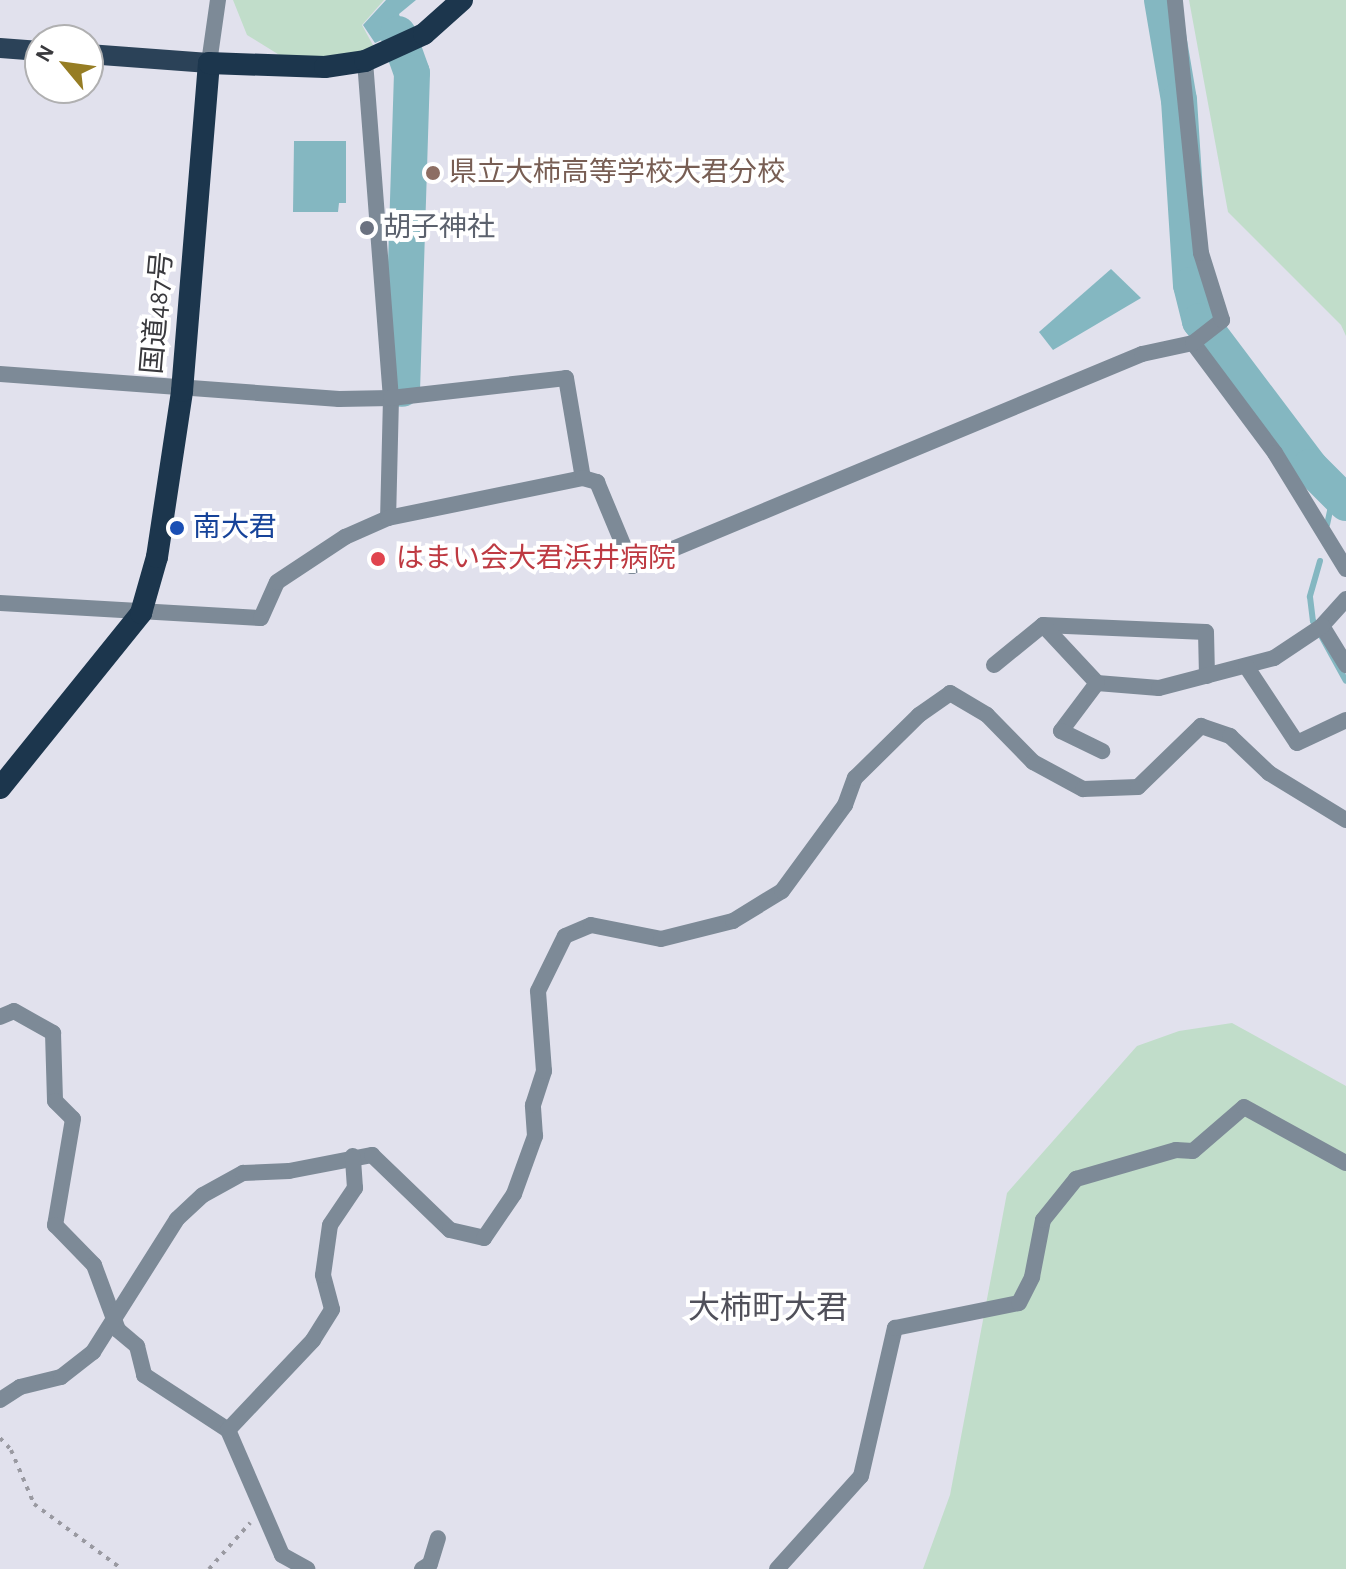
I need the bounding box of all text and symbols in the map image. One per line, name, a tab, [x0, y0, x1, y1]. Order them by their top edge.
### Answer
north arrow	[24, 24, 104, 104]
text: N	[31, 41, 58, 65]
place label: 県立大柿高等学校大君分校	[449, 156, 785, 190]
marker: 県立大柿高等学校大君分校	[424, 164, 442, 182]
place label: 胡子神社	[383, 211, 495, 245]
marker: 胡子神社	[358, 219, 376, 237]
street label: 国道487号	[136, 251, 180, 375]
place label: 南大君	[193, 511, 277, 545]
marker: 南大君	[168, 519, 186, 537]
place label: はまい会大君浜井病院	[396, 542, 676, 576]
marker: はまい会大君浜井病院	[367, 548, 389, 570]
district label: 大柿町大君	[688, 1289, 848, 1327]

